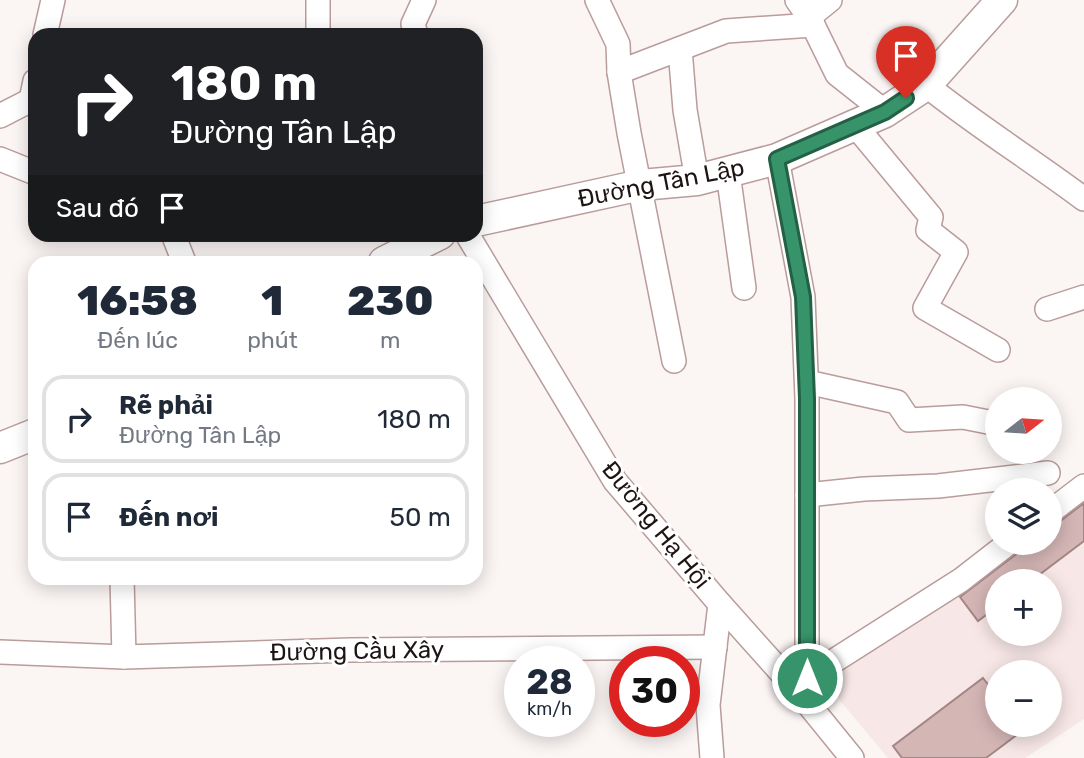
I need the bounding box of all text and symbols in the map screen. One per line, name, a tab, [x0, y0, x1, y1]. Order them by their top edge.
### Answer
pin	[876, 26, 936, 98]
icon: arrive	[887, 37, 925, 75]
text: 180 m	[171, 54, 317, 112]
icon: right	[56, 56, 147, 147]
text: Đường Tân Lập	[171, 113, 397, 151]
street label: Đường Tân Lập	[575, 153, 747, 213]
icon: arrive	[153, 189, 191, 227]
text: Sau đó	[56, 193, 139, 224]
text: 16:58	[77, 276, 198, 326]
text: 1	[261, 276, 283, 326]
text: 230	[347, 276, 434, 326]
text: Đến lúc	[97, 326, 178, 354]
text: phút	[247, 326, 298, 354]
text: m	[380, 326, 401, 354]
north arrow	[985, 387, 1062, 464]
map controls	[985, 387, 1062, 737]
text: Rẽ phải	[119, 390, 213, 421]
icon: right	[60, 400, 98, 438]
text: 180 m	[377, 404, 451, 435]
text: Đường Tân Lập	[119, 421, 281, 449]
street label: Đường Hạ Hội	[596, 456, 716, 594]
button: layers	[985, 478, 1062, 555]
icon: arrive	[60, 498, 98, 536]
text: Đến nơi	[119, 502, 218, 533]
text: 50 m	[390, 502, 451, 533]
button: +	[985, 569, 1062, 646]
street label: Đường Cầu Xây	[270, 633, 444, 667]
position arrow	[770, 641, 844, 715]
speed limit sign: 30	[609, 646, 700, 737]
button: −	[985, 660, 1062, 737]
text: 28	[526, 661, 573, 703]
text: km/h	[527, 698, 572, 720]

